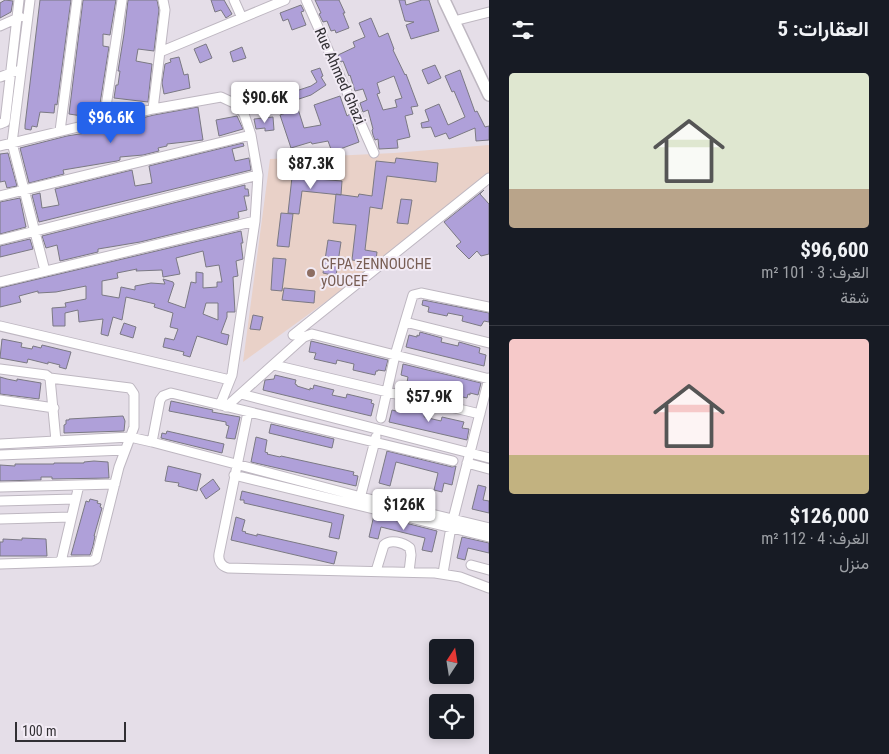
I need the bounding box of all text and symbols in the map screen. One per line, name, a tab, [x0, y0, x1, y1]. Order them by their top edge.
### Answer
icon: filters	[509, 16, 537, 44]
text: العقارات: 5	[777, 17, 869, 41]
street label: Rue Ahmed Ghazi	[311, 25, 369, 127]
pin: $90.6K	[224, 82, 306, 124]
text: $90.6K	[242, 88, 288, 107]
pin: $96.6K	[70, 102, 152, 144]
icon: home	[644, 106, 734, 196]
text: $96.6K	[88, 108, 134, 127]
pin: $87.3K	[270, 148, 352, 190]
text: $87.3K	[288, 154, 334, 173]
text: $96,600	[800, 238, 869, 262]
place label: CFPA zENNOUCHE yOUCEF	[321, 255, 431, 290]
text: الغرف: 3 · 101 m²	[761, 263, 869, 282]
marker: CFPA zENNOUCHE yOUCEF	[305, 267, 317, 279]
text: شقة	[840, 288, 869, 307]
icon: home	[644, 371, 734, 461]
pin: $57.9K	[388, 380, 470, 423]
text: $57.9K	[406, 387, 452, 406]
pin: $126K	[369, 488, 439, 531]
text: $126K	[383, 495, 425, 514]
text: $126,000	[790, 504, 869, 528]
text: الغرف: 4 · 112 m²	[761, 529, 869, 548]
text: منزل	[839, 554, 869, 573]
north arrow	[429, 639, 474, 684]
map controls	[429, 639, 474, 739]
button: locate	[429, 694, 474, 739]
scale bar	[15, 719, 126, 742]
text: 100 m	[22, 723, 57, 739]

